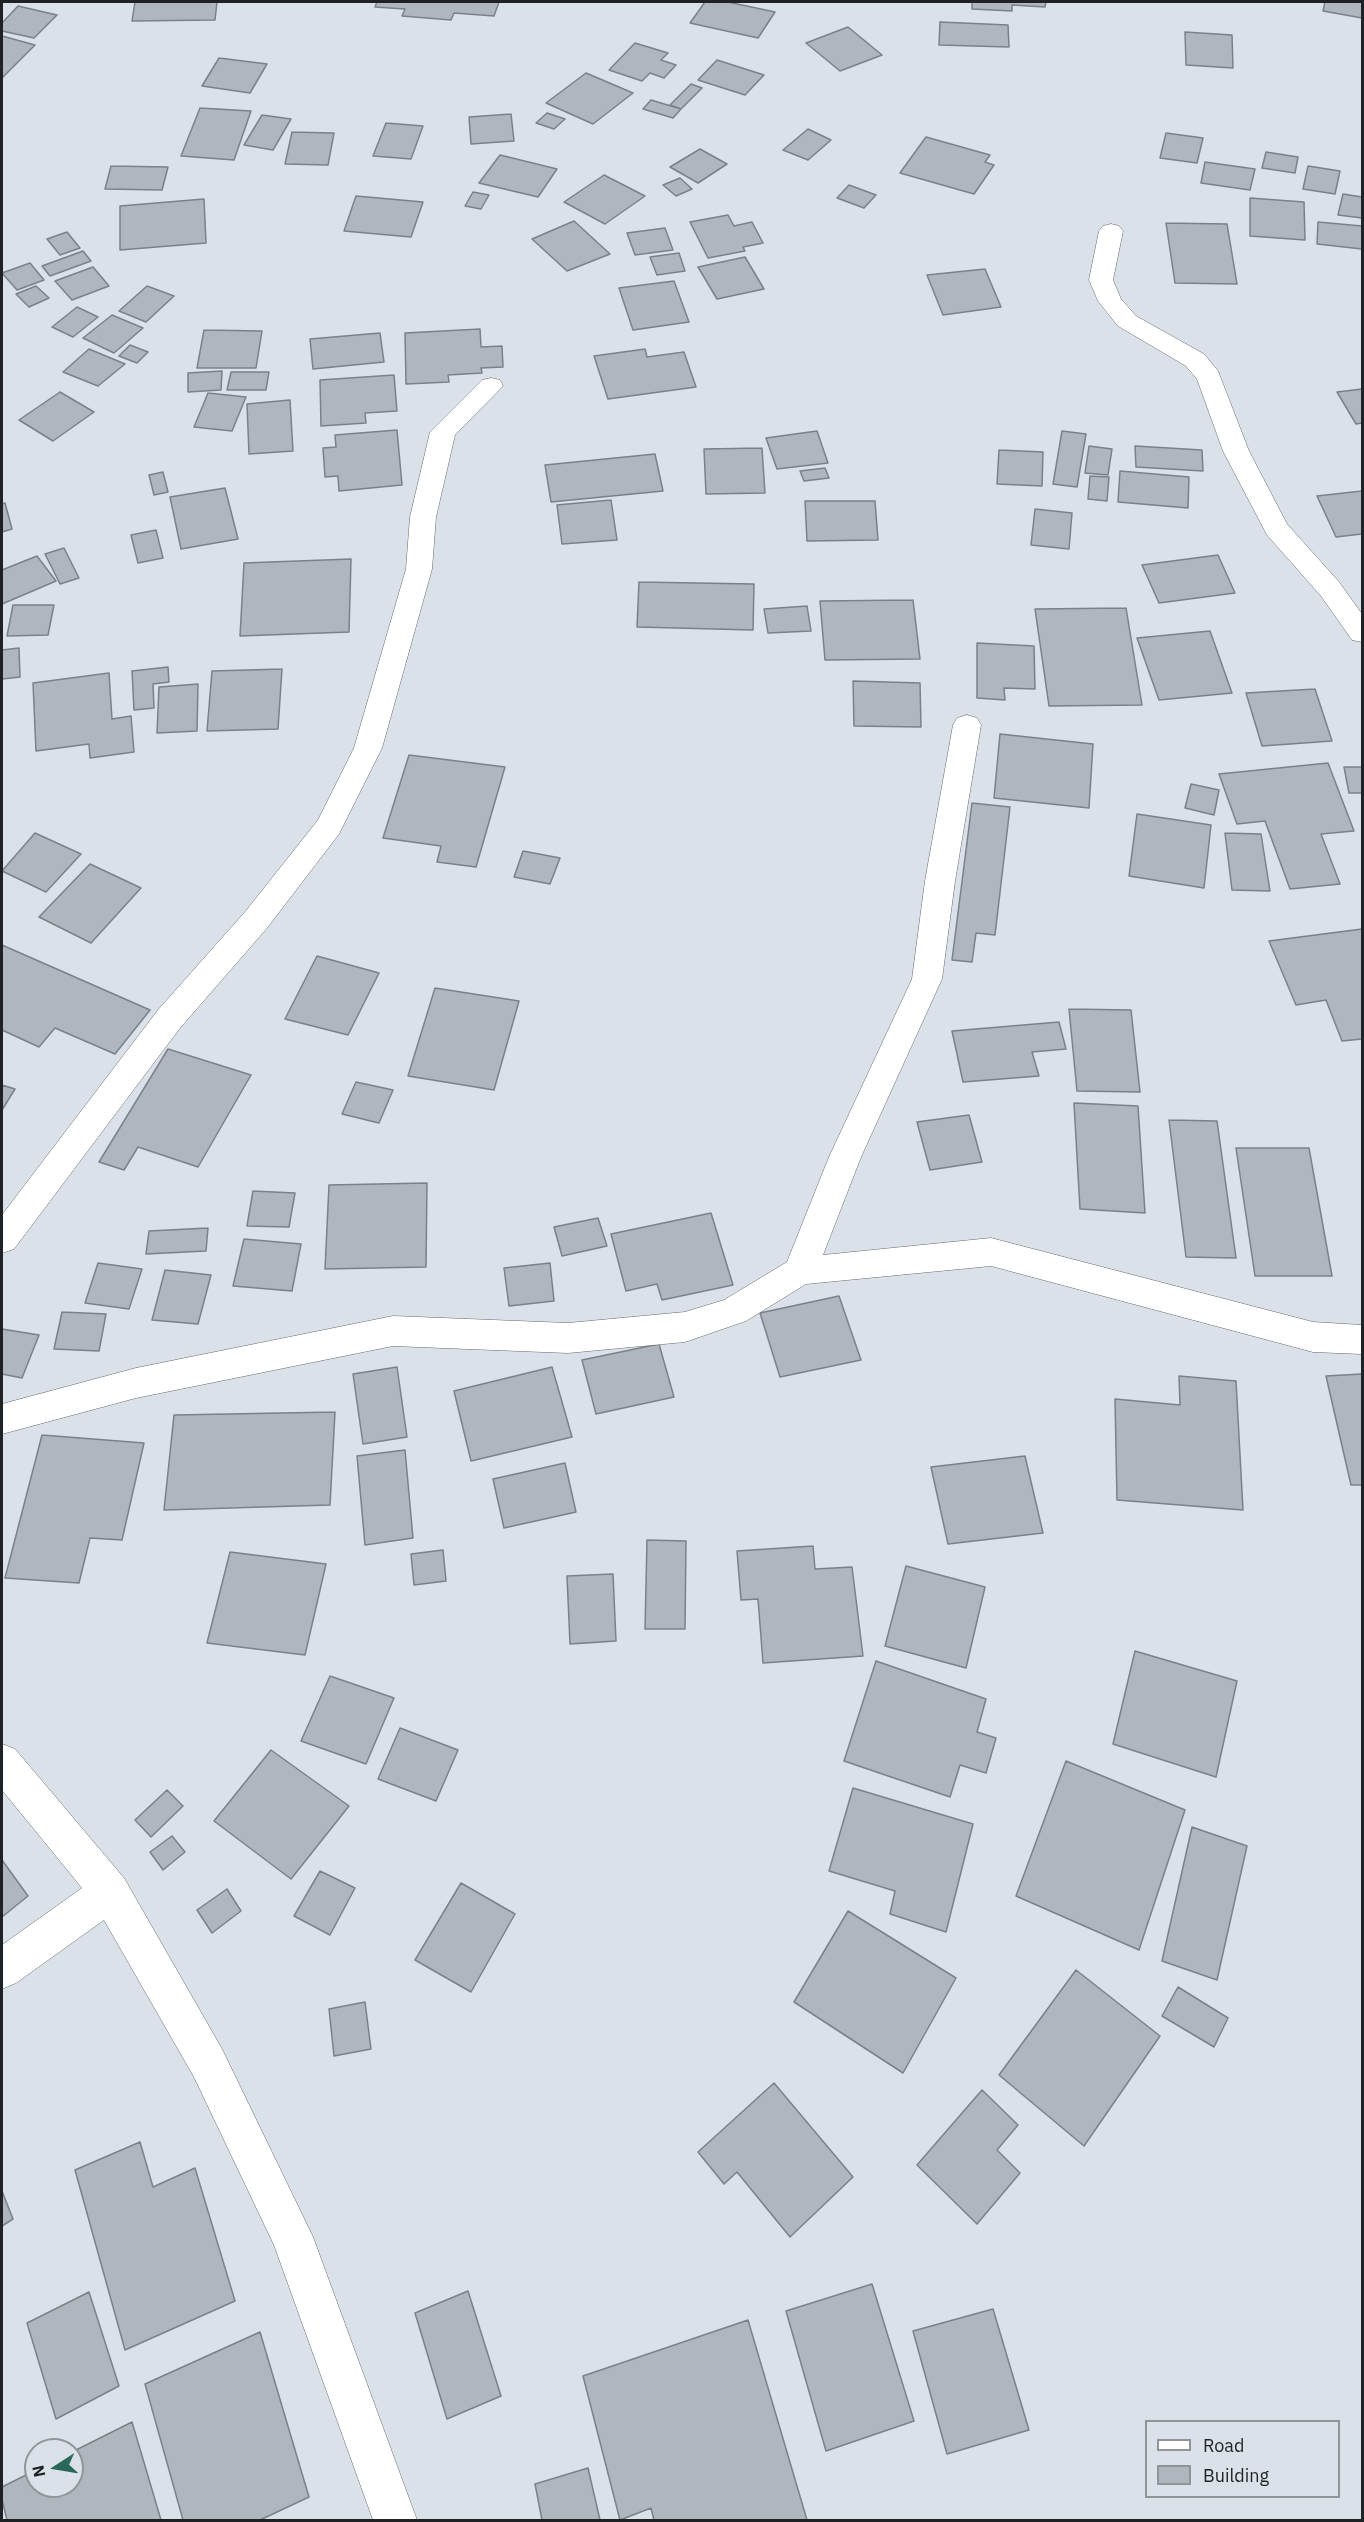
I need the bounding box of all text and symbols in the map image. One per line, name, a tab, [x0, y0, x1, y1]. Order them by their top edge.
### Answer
legend	[1145, 2420, 1340, 2498]
text: Road	[1203, 2434, 1244, 2457]
north arrow	[24, 2438, 84, 2498]
text: N	[27, 2464, 49, 2479]
text: Building	[1203, 2464, 1269, 2487]

